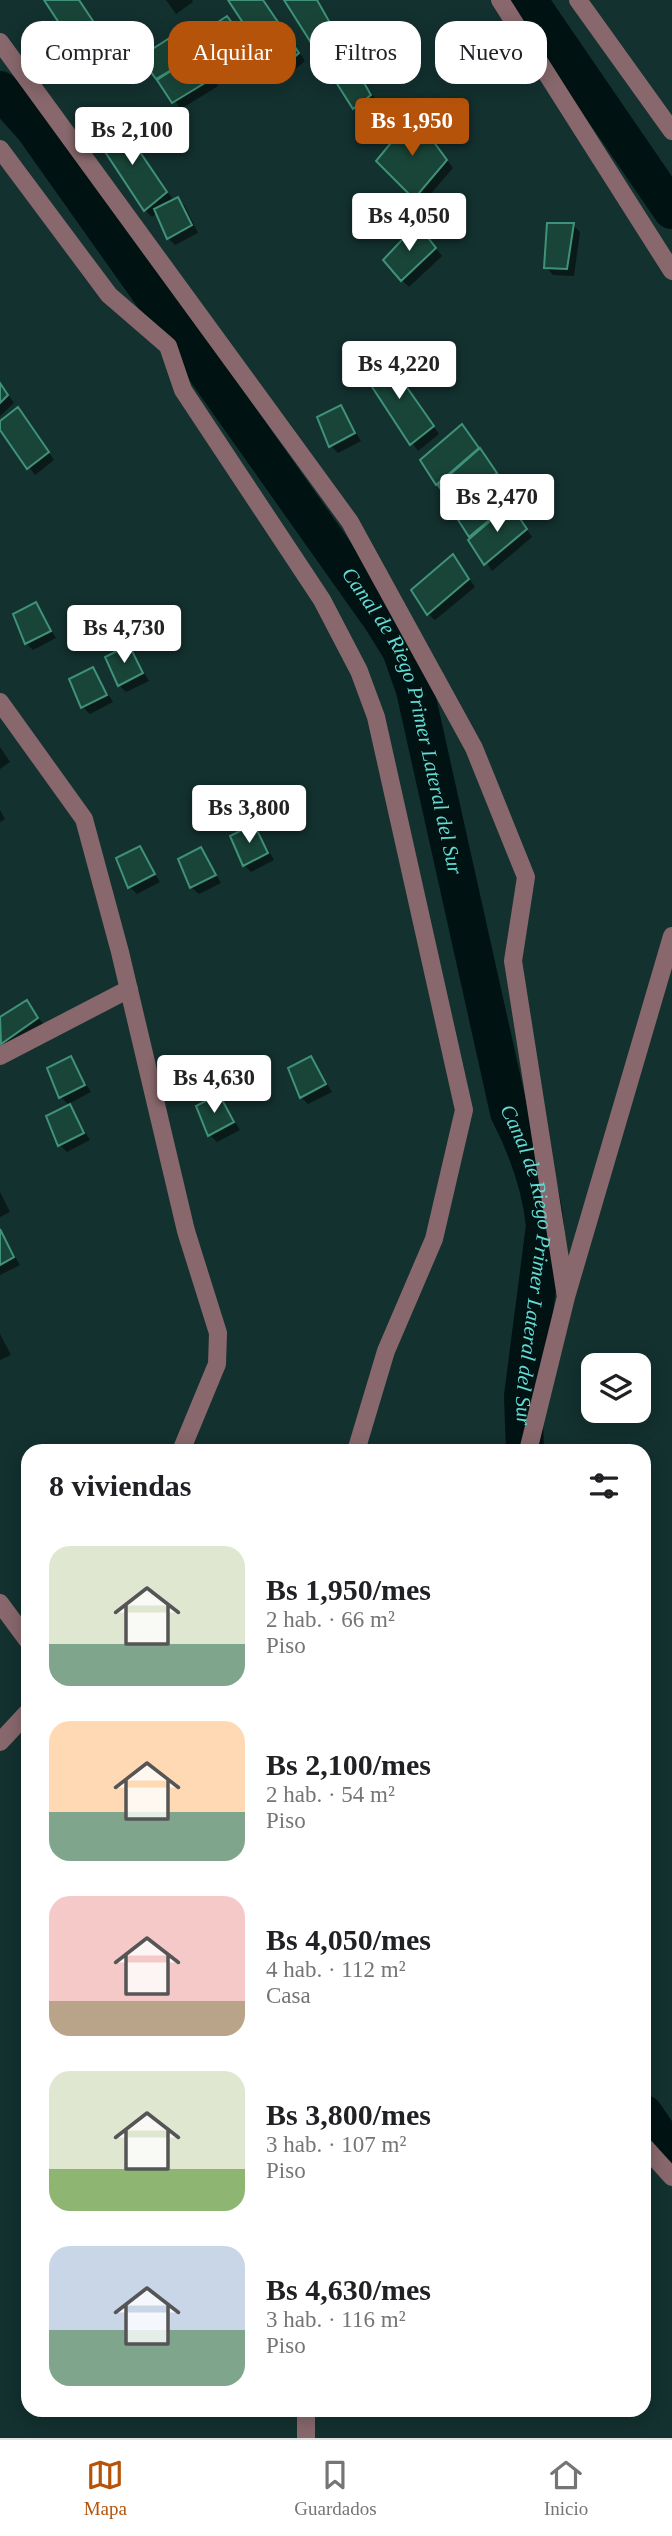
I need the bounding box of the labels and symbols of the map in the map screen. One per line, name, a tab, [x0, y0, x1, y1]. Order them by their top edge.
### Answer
pin: Bs 1,950	[340, 99, 484, 158]
pin: Bs 2,100	[60, 108, 204, 167]
pin: Bs 4,050	[337, 194, 481, 253]
pin: Bs 4,220	[327, 342, 471, 401]
pin: Bs 2,470	[425, 475, 569, 534]
water label: Canal de Riego Primer Lateral del Sur	[337, 563, 468, 877]
pin: Bs 4,730	[52, 606, 196, 665]
pin: Bs 3,800	[177, 786, 321, 845]
pin: Bs 4,630	[142, 1056, 286, 1115]
water label: Canal de Riego Primer Lateral del Sur	[495, 1100, 557, 1427]

